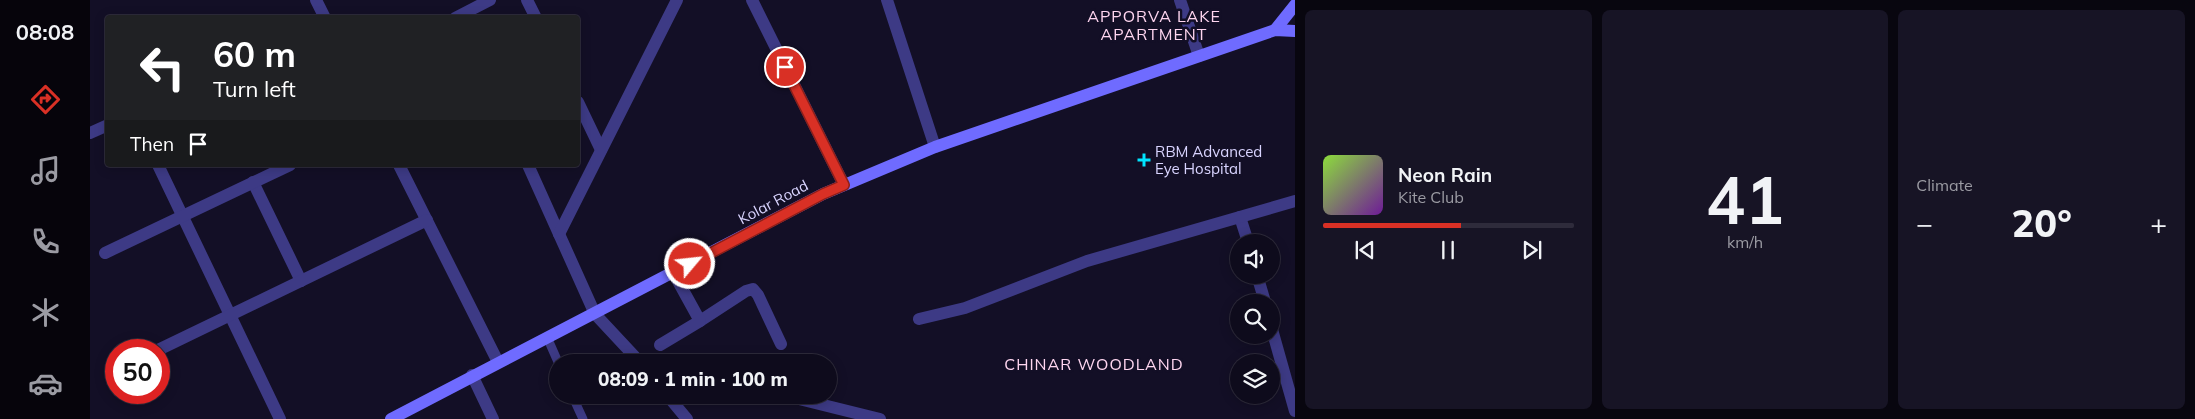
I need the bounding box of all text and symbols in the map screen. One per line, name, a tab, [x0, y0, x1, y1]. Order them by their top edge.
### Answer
district label: APPORVA LAKE APARTMENT	[1087, 6, 1221, 44]
text: 08:08	[16, 18, 74, 46]
text: 60 m	[213, 32, 296, 76]
icon: left	[130, 35, 195, 100]
pin	[764, 46, 806, 88]
icon: arrive	[771, 53, 799, 81]
text: Turn left	[213, 75, 296, 103]
icon: directions	[28, 82, 63, 117]
icon: arrive	[184, 130, 212, 158]
text: Then	[130, 132, 174, 156]
place label: RBM Advanced Eye Hospital	[1155, 142, 1262, 178]
icon: music	[28, 153, 63, 188]
marker: RBM Advanced Eye Hospital	[1137, 153, 1151, 167]
text: 41	[1706, 159, 1784, 240]
text: Neon Rain	[1398, 163, 1492, 187]
text: Climate	[1916, 175, 1973, 195]
street label: Kolar Road	[735, 176, 811, 228]
text: Kite Club	[1398, 187, 1464, 207]
text: 20°	[2012, 199, 2072, 247]
text: −	[1916, 206, 1933, 241]
text: +	[2150, 206, 2167, 241]
icon: phone	[28, 224, 63, 259]
text: km/h	[1727, 232, 1763, 252]
map controls	[1230, 234, 1280, 404]
button: sound	[1230, 234, 1280, 284]
icon: previous	[1351, 236, 1379, 264]
icon: pause	[1434, 236, 1462, 264]
icon: next	[1518, 236, 1546, 264]
position arrow	[663, 237, 715, 289]
button: search	[1230, 294, 1280, 344]
icon: climate	[28, 295, 63, 330]
speed limit sign: 50	[105, 339, 170, 404]
district label: CHINAR WOODLAND	[1004, 354, 1184, 374]
button: layers	[1230, 354, 1280, 404]
icon: car	[28, 366, 63, 401]
text: 08:09 · 1 min · 100 m	[598, 367, 788, 391]

